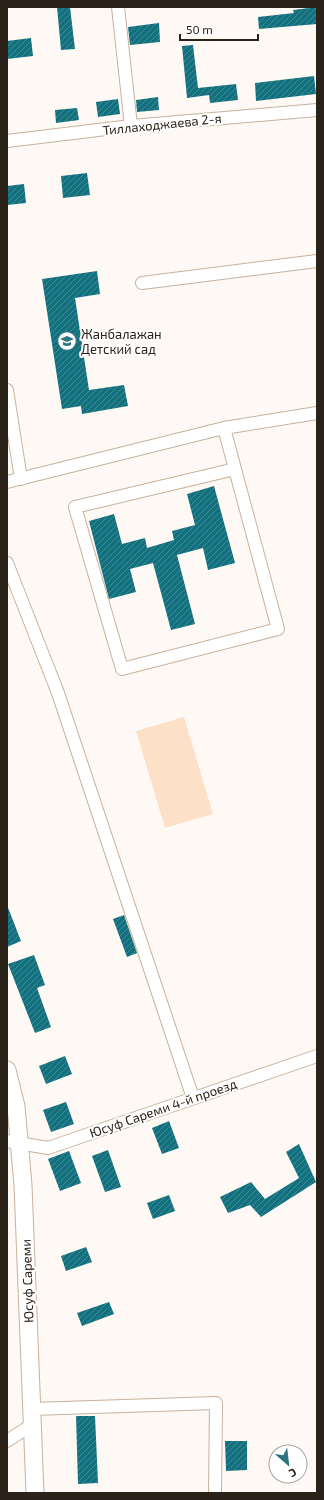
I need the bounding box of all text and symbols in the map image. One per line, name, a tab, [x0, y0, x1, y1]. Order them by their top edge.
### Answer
scale bar	[180, 16, 258, 42]
text: 50 m	[186, 22, 213, 36]
street label: Тиллаходжаева 2-я	[102, 110, 222, 138]
place label: Жанбалажан Детский сад	[81, 326, 162, 357]
school or university icon: Жанбалажан Детский сад	[56, 330, 78, 352]
street label: Юсуф Сареми 4-й проезд	[87, 1075, 239, 1141]
street label: Юсуф Сареми	[18, 1239, 36, 1323]
north arrow	[268, 1444, 308, 1484]
text: С	[287, 1466, 299, 1481]

